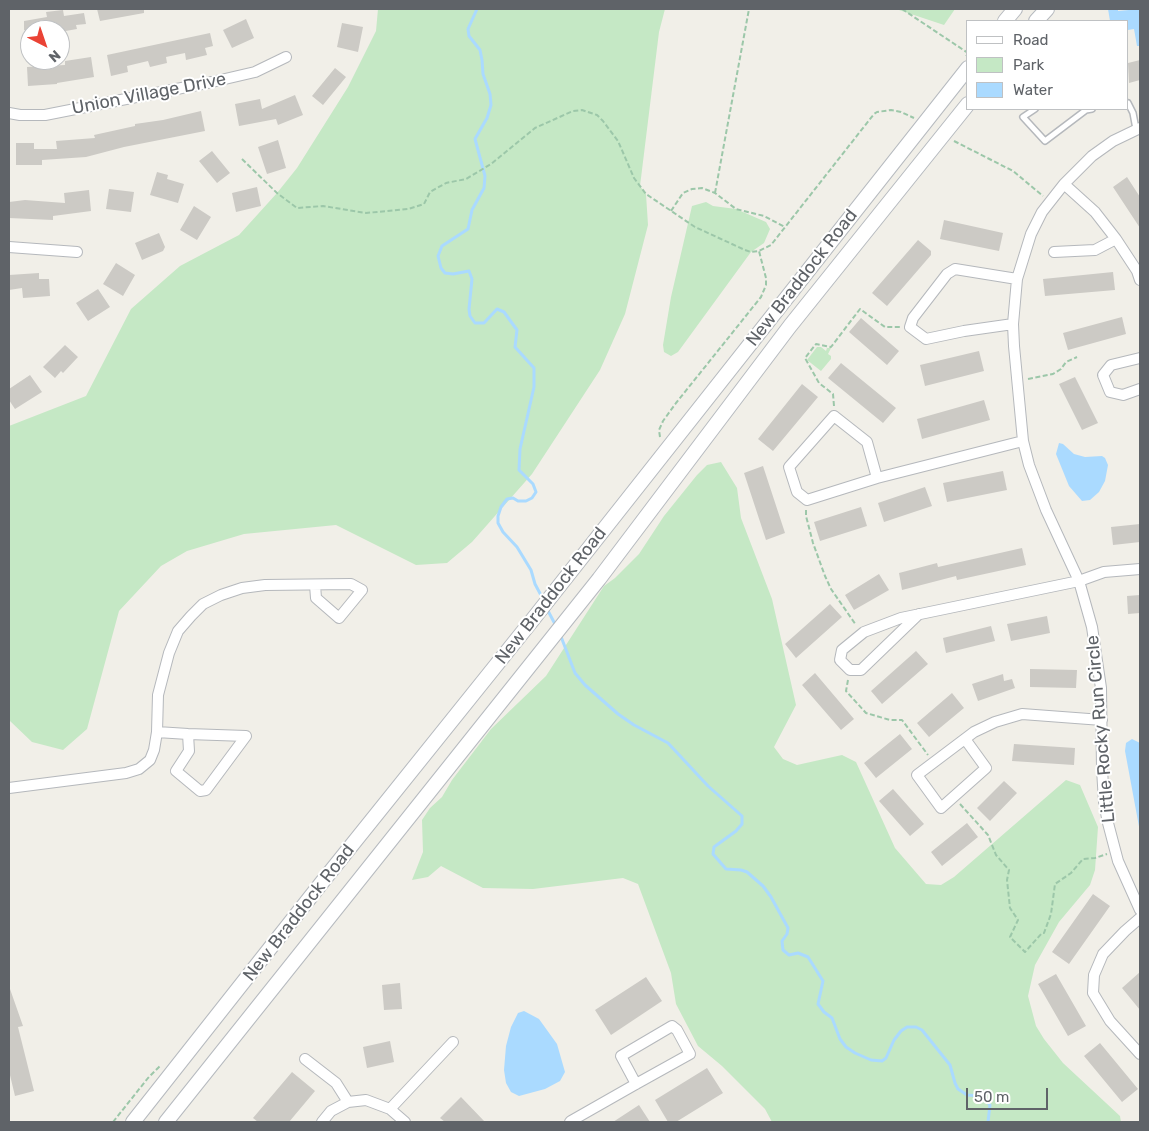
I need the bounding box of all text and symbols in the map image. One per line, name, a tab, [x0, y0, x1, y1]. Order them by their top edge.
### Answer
north arrow	[20, 20, 70, 70]
legend	[966, 20, 1129, 110]
text: Road	[1013, 31, 1049, 49]
text: N	[45, 46, 64, 66]
text: Park	[1013, 56, 1044, 74]
street label: Union Village Drive	[70, 68, 228, 120]
text: Water	[1013, 81, 1053, 99]
street label: New Braddock Road	[742, 205, 862, 351]
street label: New Braddock Road	[491, 523, 611, 669]
street label: Little Rocky Run Circle	[1082, 634, 1120, 824]
street label: New Braddock Road	[239, 840, 359, 986]
scale bar	[969, 1078, 1052, 1110]
text: 50 m	[974, 1088, 1009, 1106]

